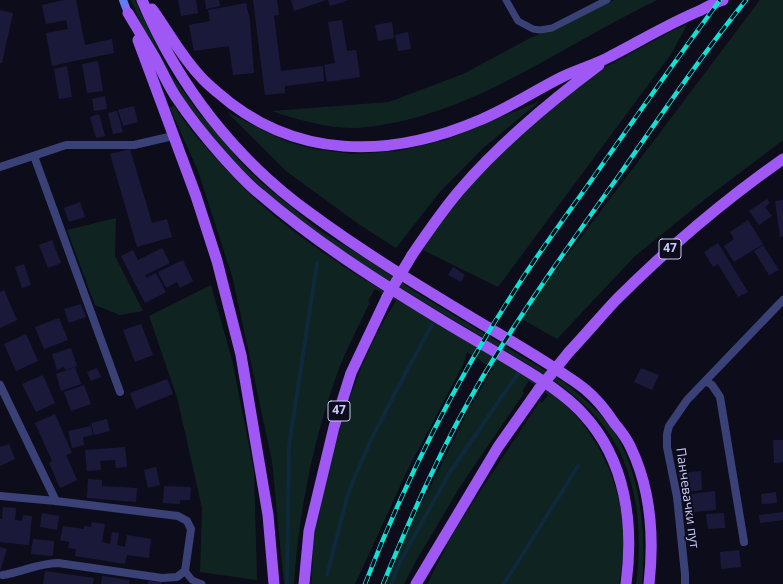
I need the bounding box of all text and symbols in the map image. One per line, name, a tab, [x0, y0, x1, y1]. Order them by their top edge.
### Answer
road number: 47	[659, 239, 681, 259]
road number: 47	[328, 401, 350, 421]
street label: Панчевачки пут	[672, 447, 702, 549]

